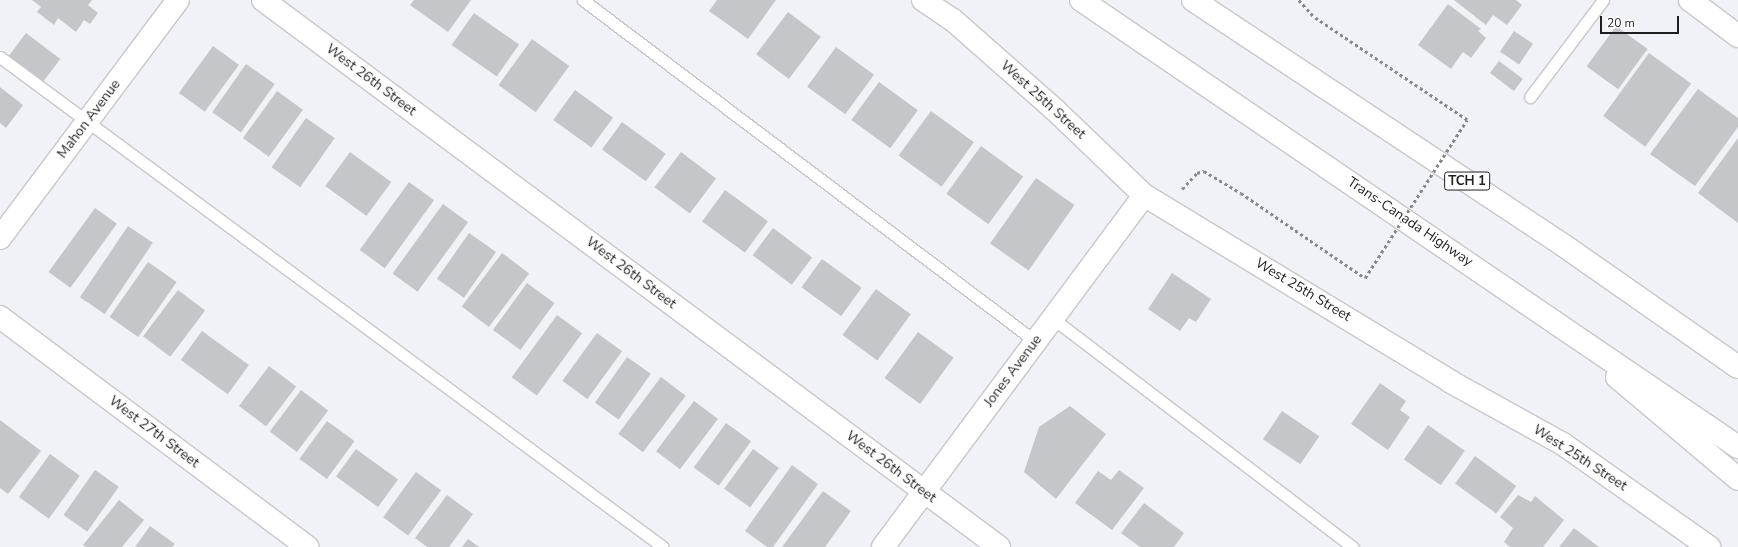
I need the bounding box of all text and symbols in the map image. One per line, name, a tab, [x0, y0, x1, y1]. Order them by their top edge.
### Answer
scale bar	[1602, 8, 1681, 34]
text: 20 m	[1607, 15, 1635, 31]
street label: West 26th Street	[323, 41, 419, 119]
street label: West 25th Street	[997, 57, 1089, 143]
street label: Mahon Avenue	[54, 76, 124, 162]
road number: TCH 1	[1444, 170, 1490, 192]
street label: Trans-Canada Highway	[1344, 174, 1476, 270]
street label: West 26th Street	[583, 234, 679, 312]
street label: West 25th Street	[1252, 255, 1354, 325]
street label: Jones Avenue	[981, 332, 1045, 410]
street label: West 27th Street	[106, 393, 202, 471]
street label: West 25th Street	[1530, 421, 1630, 495]
street label: West 26th Street	[843, 428, 939, 506]

